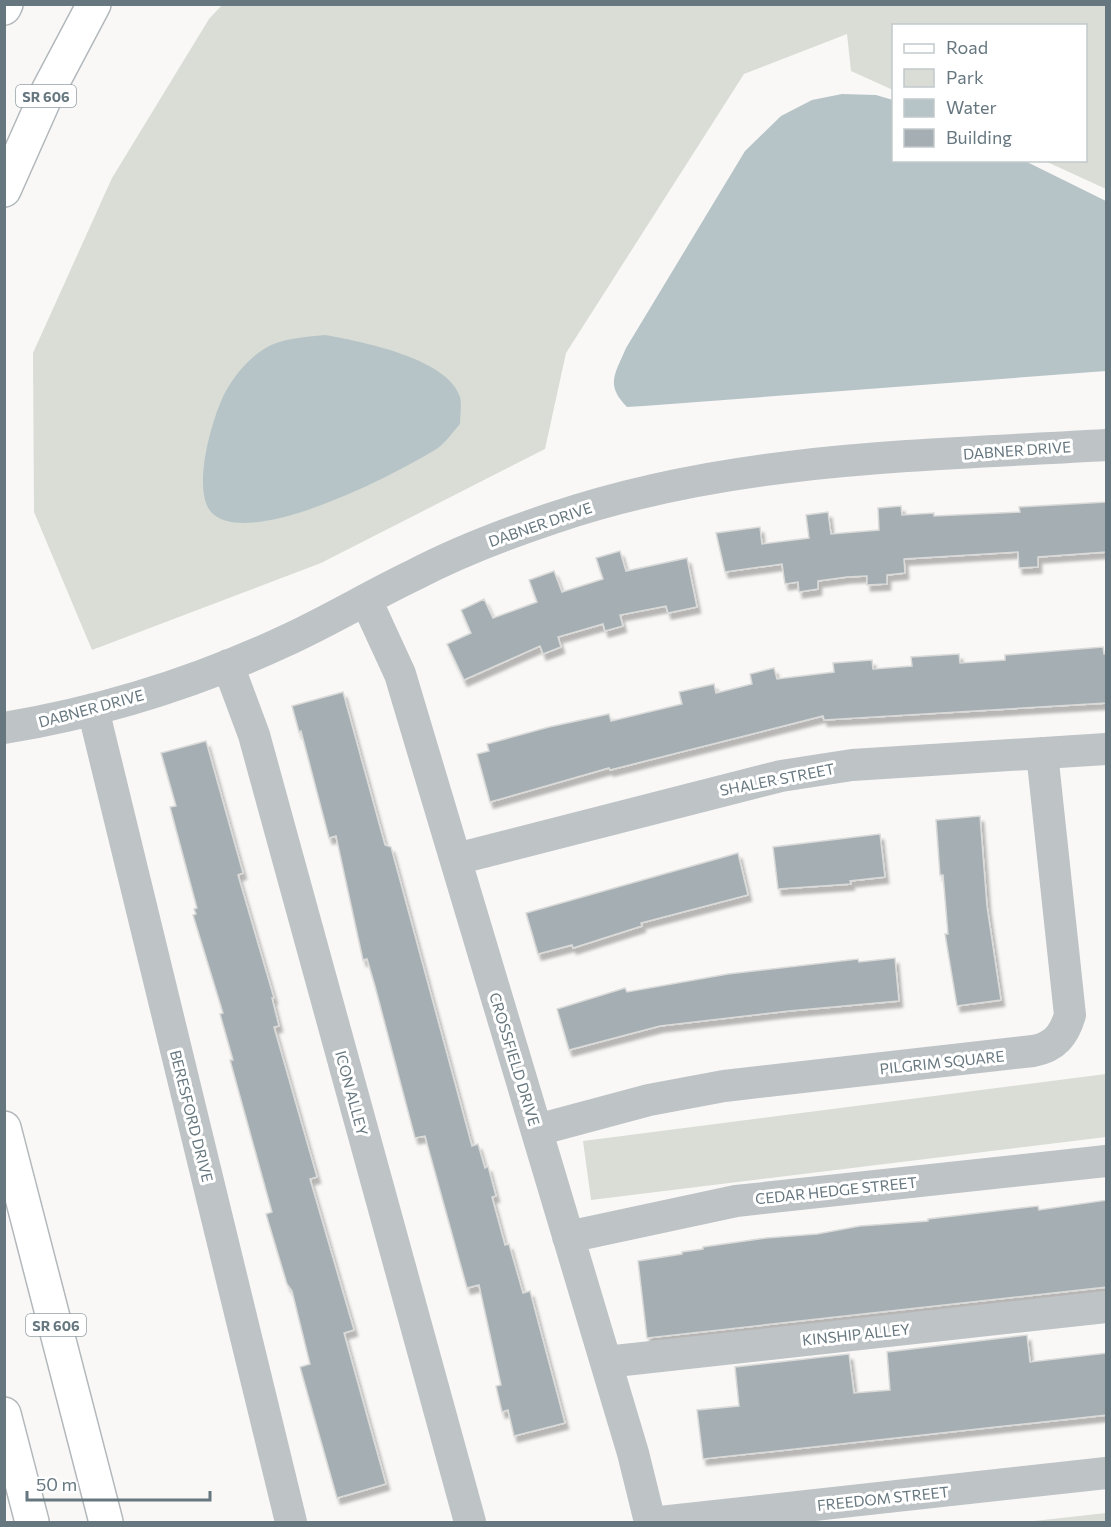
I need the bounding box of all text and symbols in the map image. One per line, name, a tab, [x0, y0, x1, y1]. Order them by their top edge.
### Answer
legend	[892, 24, 1087, 162]
text: Road	[946, 36, 988, 58]
text: Park	[946, 66, 984, 88]
road number: SR 606	[16, 85, 76, 107]
text: Water	[946, 96, 997, 118]
text: Building	[946, 126, 1012, 148]
street label: DABNER DRIVE	[962, 437, 1072, 463]
street label: DABNER DRIVE	[486, 498, 594, 550]
street label: DABNER DRIVE	[36, 685, 146, 731]
street label: SHALER STREET	[718, 759, 836, 799]
street label: CROSSFIELD DRIVE	[486, 990, 544, 1128]
street label: PILGRIM SQUARE	[879, 1046, 1005, 1077]
street label: BERESFORD DRIVE	[167, 1048, 217, 1184]
street label: ICON ALLEY	[332, 1049, 372, 1138]
street label: CEDAR HEDGE STREET	[754, 1173, 918, 1207]
road number: SR 606	[26, 1314, 86, 1336]
street label: KINSHIP ALLEY	[801, 1319, 911, 1349]
scale bar	[27, 1464, 210, 1502]
text: 50 m	[36, 1473, 77, 1495]
street label: FREEDOM STREET	[816, 1482, 950, 1514]

